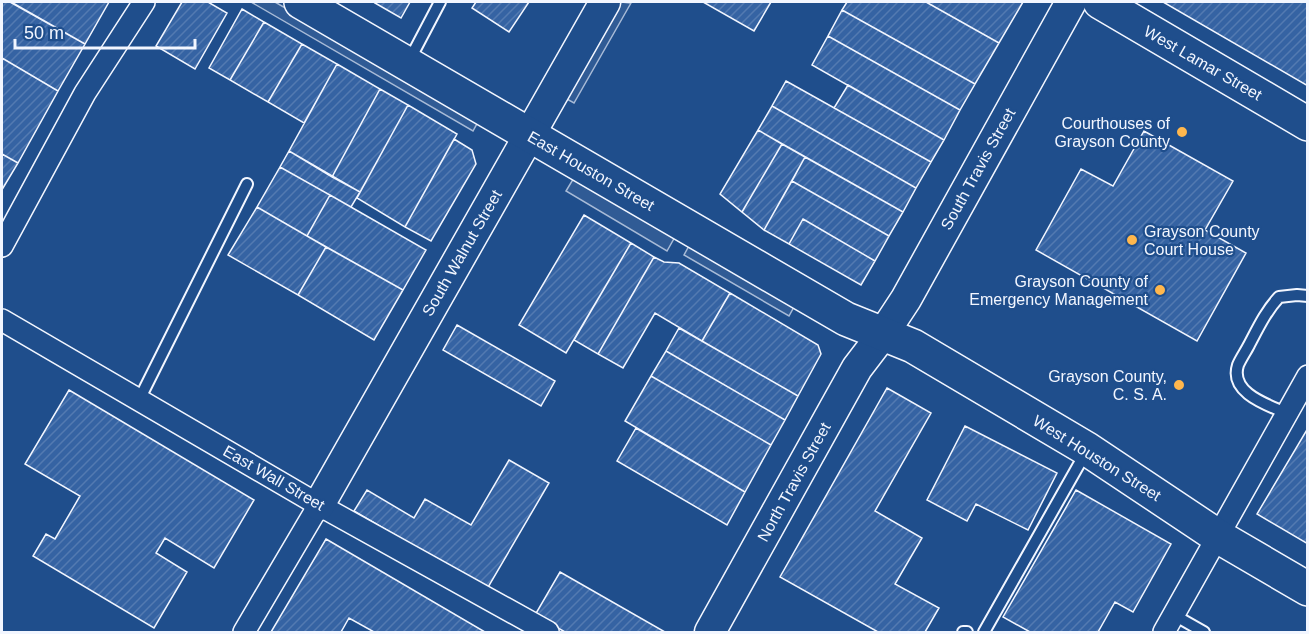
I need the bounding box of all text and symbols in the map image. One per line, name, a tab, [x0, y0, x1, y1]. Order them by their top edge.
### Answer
scale bar	[15, 12, 195, 50]
street label: West Lamar Street	[1141, 22, 1265, 104]
text: 50 m	[24, 23, 64, 43]
street label: South Travis Street	[938, 105, 1019, 233]
place label: Courthouses of Grayson County	[1054, 115, 1171, 150]
marker: Courthouses of Grayson County	[1175, 125, 1189, 139]
street label: East Houston Street	[525, 128, 658, 214]
street label: South Walnut Street	[419, 187, 505, 319]
place label: Grayson County Court House	[1144, 223, 1260, 258]
marker: Grayson County Court House	[1125, 233, 1139, 247]
place label: Grayson County of Emergency Management	[969, 273, 1149, 308]
marker: Grayson County of Emergency Management	[1153, 283, 1167, 297]
place label: Grayson County, C. S. A.	[1048, 368, 1167, 403]
marker: Grayson County, C. S. A.	[1172, 378, 1186, 392]
street label: West Houston Street	[1030, 412, 1164, 505]
street label: North Travis Street	[754, 419, 834, 544]
street label: East Wall Street	[220, 442, 328, 514]

